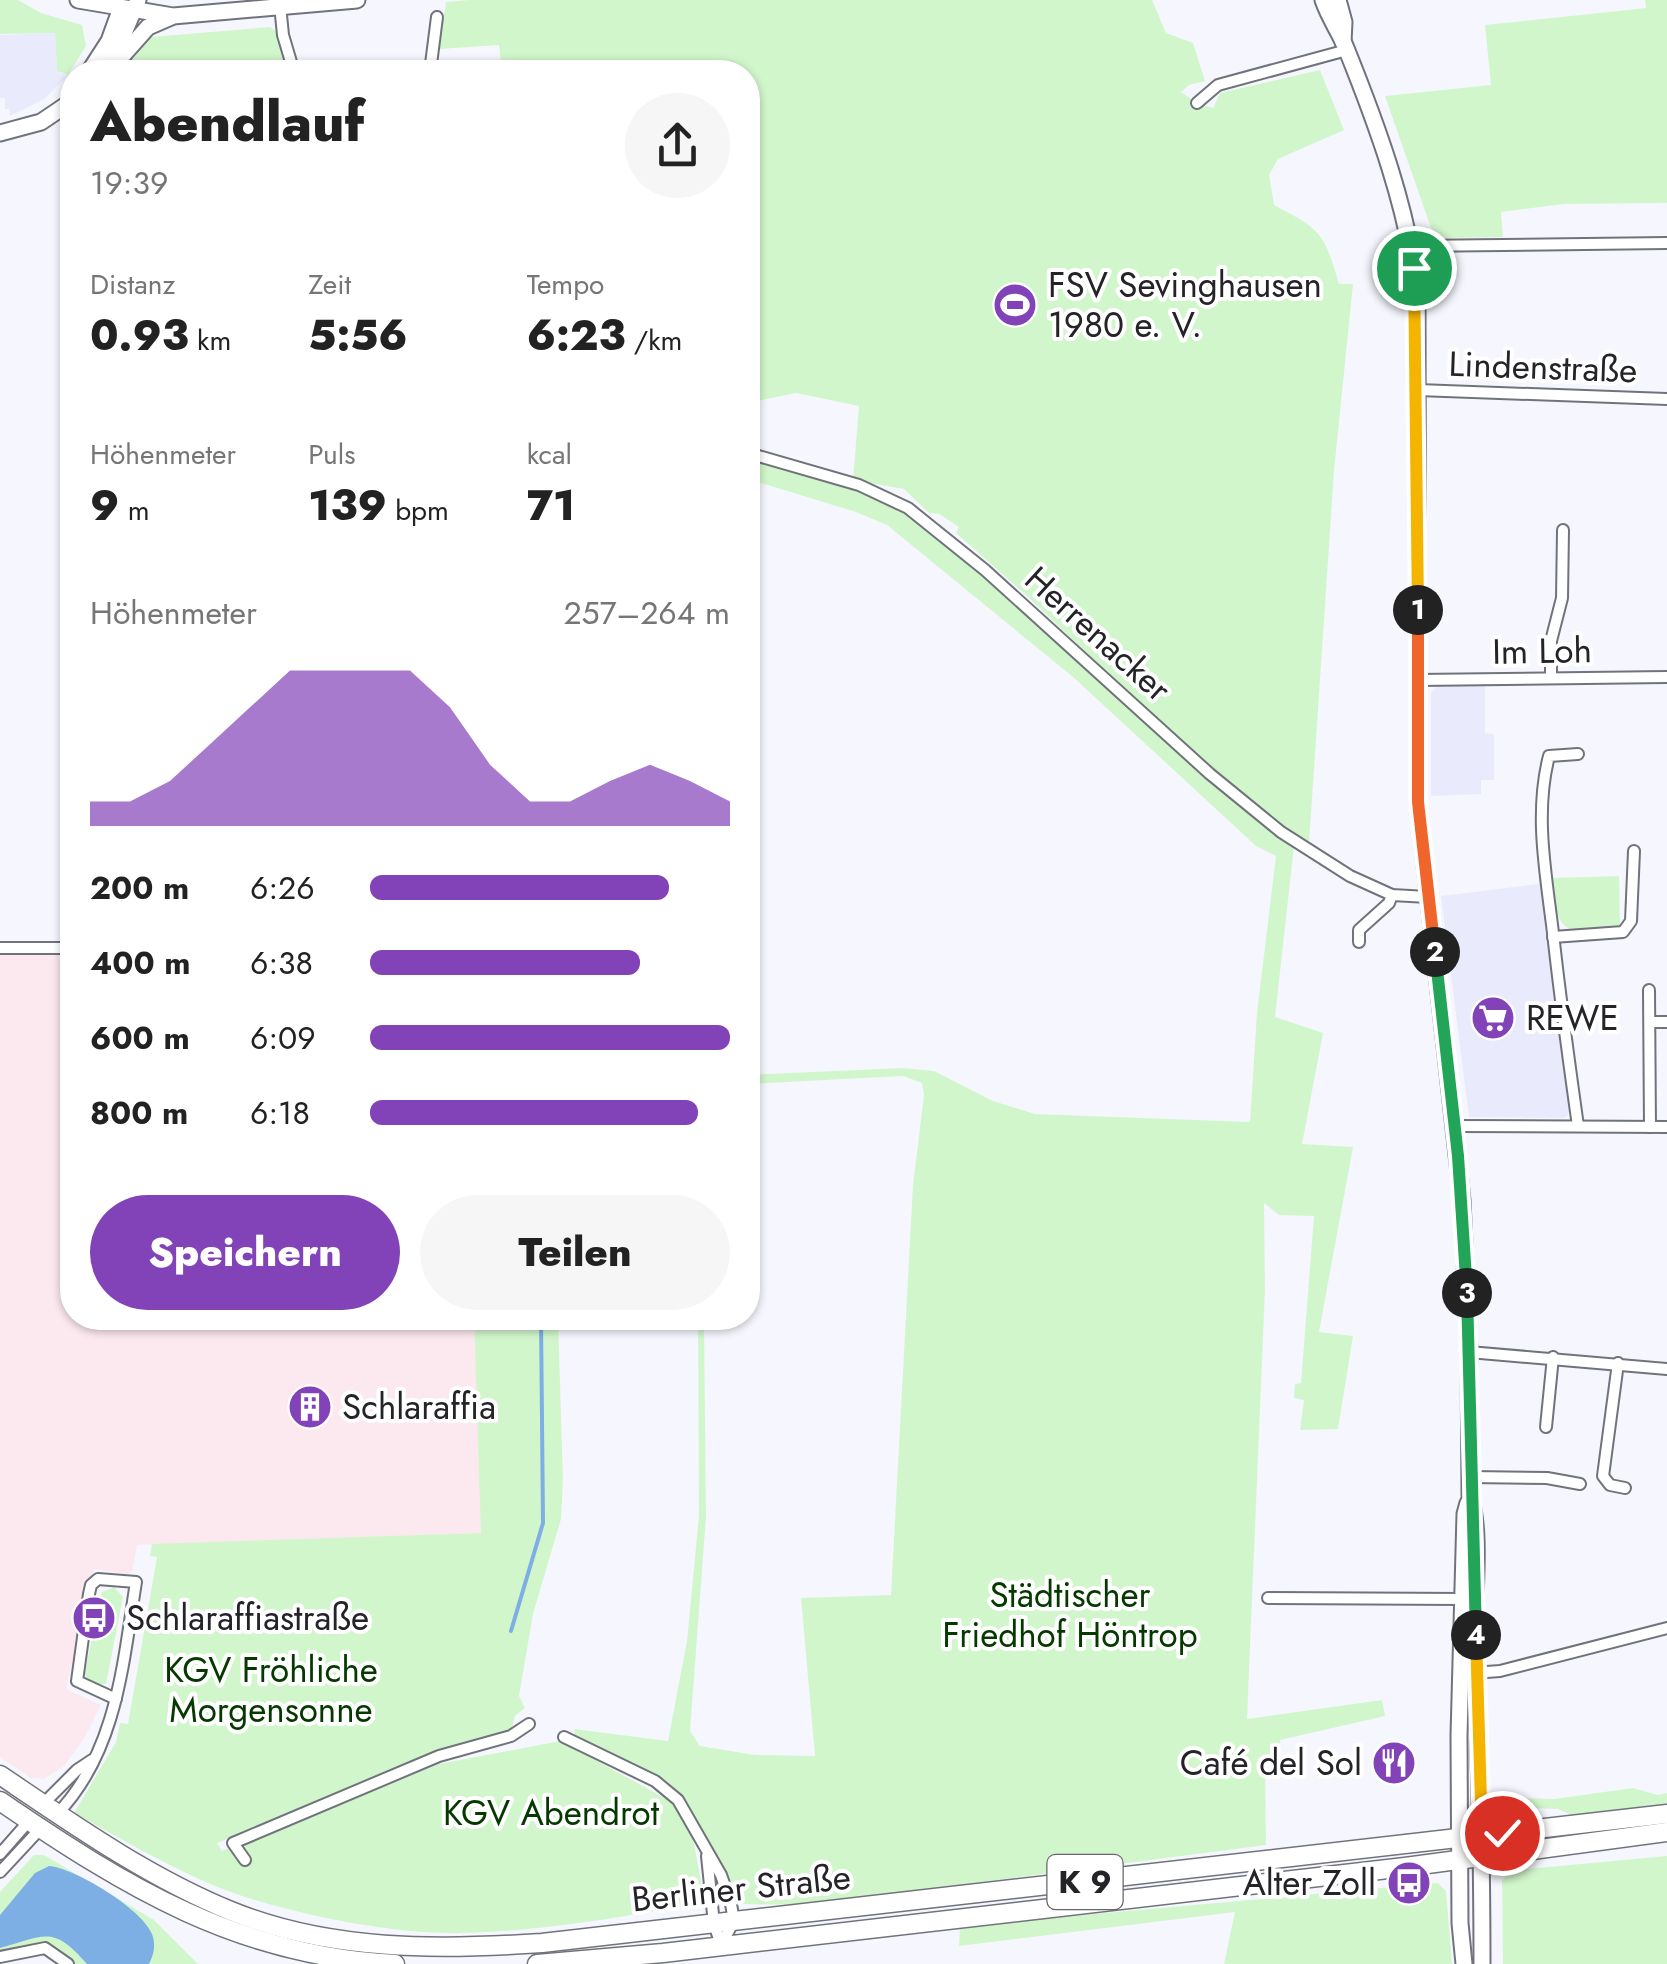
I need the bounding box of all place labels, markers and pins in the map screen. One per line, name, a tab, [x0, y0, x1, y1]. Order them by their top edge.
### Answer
pin	[1372, 226, 1457, 311]
place label: FSV Sevinghausen 1980 e. V.	[1048, 260, 1322, 350]
sports icon: FSV Sevinghausen 1980 e. V.	[992, 282, 1038, 328]
pin: 1	[1393, 585, 1443, 635]
pin: 2	[1410, 927, 1460, 977]
place label: REWE	[1526, 993, 1619, 1043]
supermarket icon: REWE	[1470, 995, 1516, 1041]
pin: 3	[1442, 1268, 1492, 1318]
place label: Schlaraffia	[342, 1382, 496, 1432]
building icon: Schlaraffia	[287, 1384, 333, 1430]
place label: Schlaraffiastraße	[126, 1593, 369, 1643]
bus stop icon: Schlaraffiastraße	[71, 1595, 117, 1641]
pin: 4	[1451, 1610, 1501, 1660]
place label: Café del Sol	[1180, 1738, 1362, 1788]
restaurant icon: Café del Sol	[1371, 1740, 1417, 1786]
pin	[1460, 1791, 1545, 1876]
place label: Alter Zoll	[1243, 1858, 1376, 1908]
bus stop icon: Alter Zoll	[1386, 1860, 1432, 1906]

